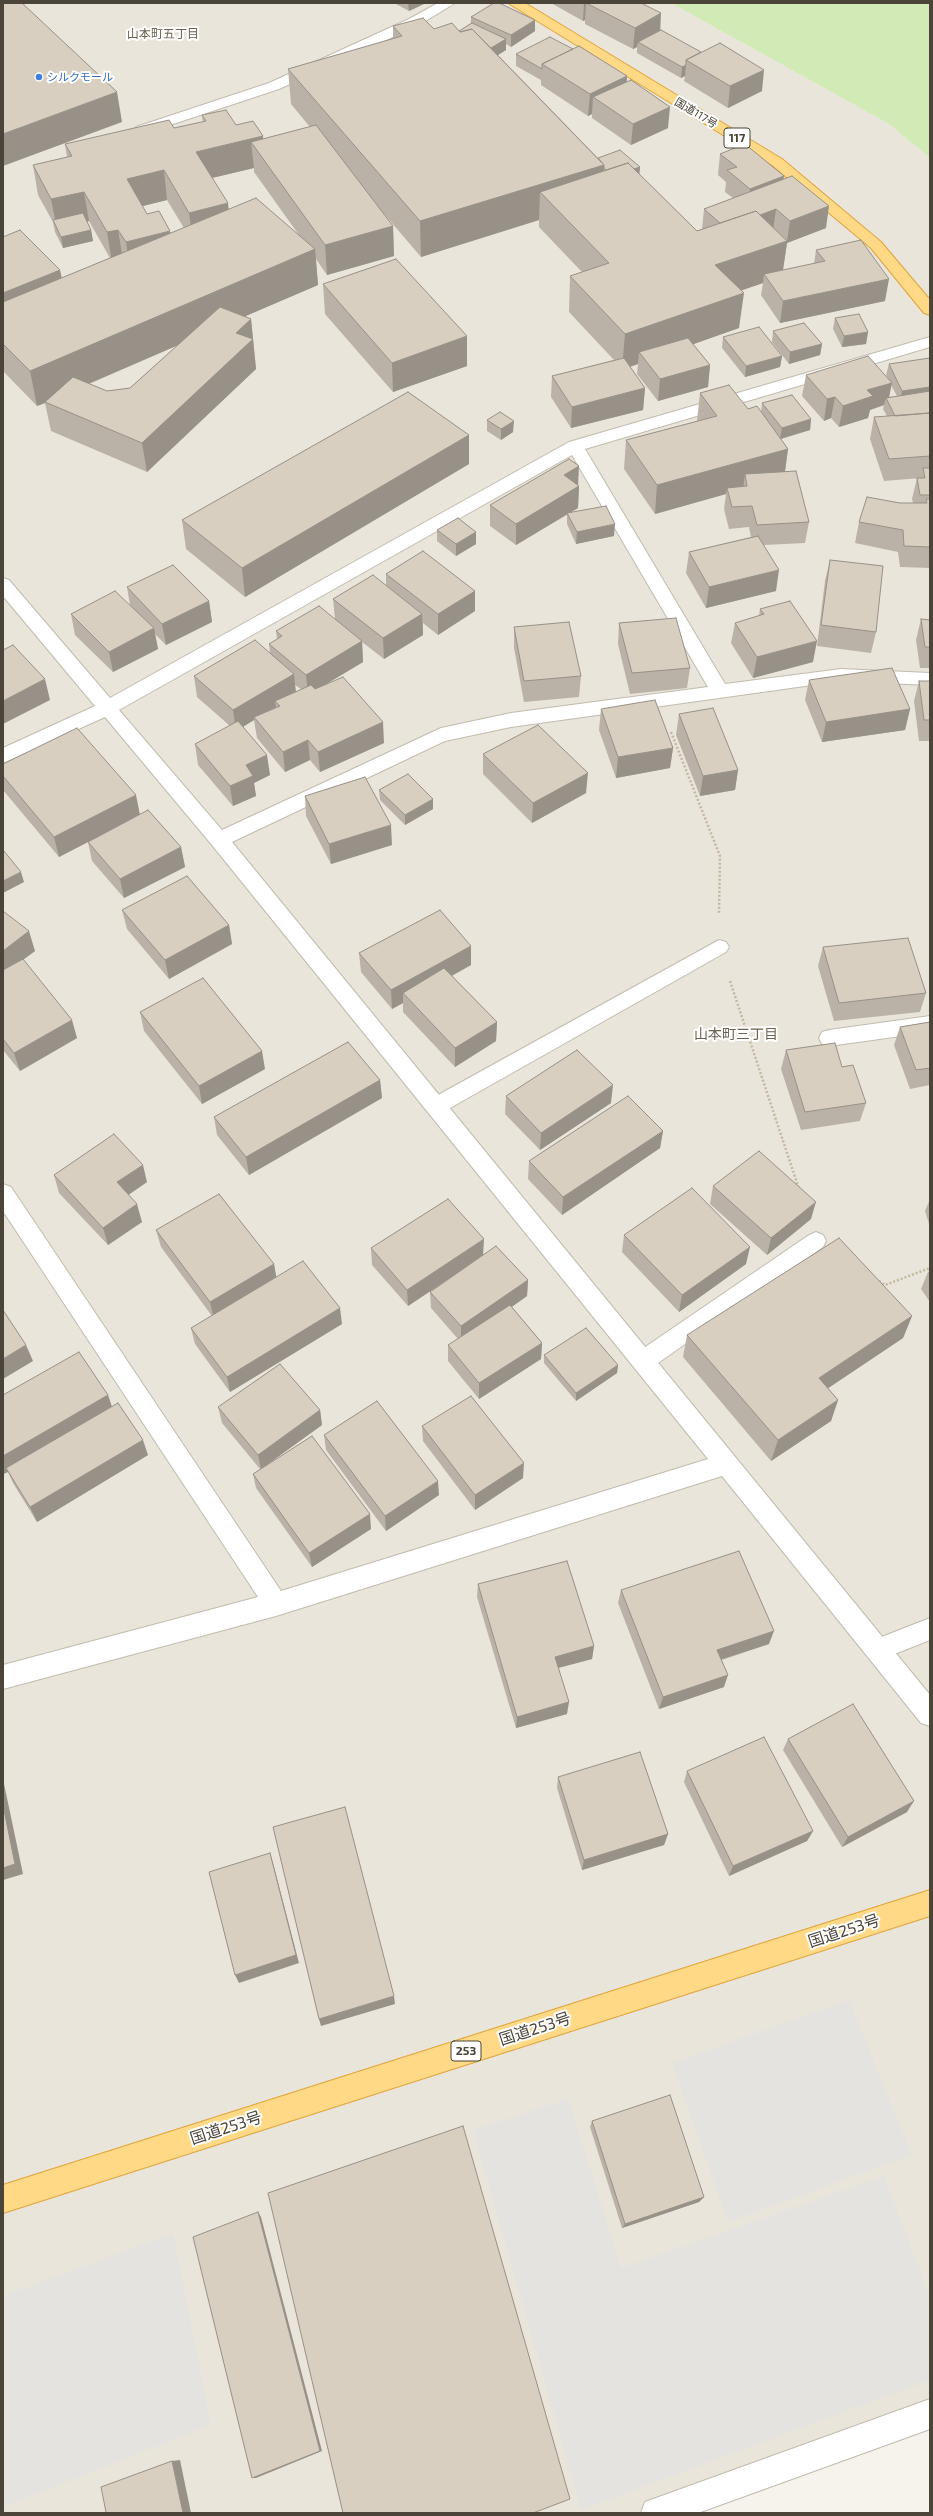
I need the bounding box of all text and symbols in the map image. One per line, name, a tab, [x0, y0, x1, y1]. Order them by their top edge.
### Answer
district label: 山本町五丁目	[127, 27, 199, 41]
place label: シルクモール	[47, 70, 113, 84]
marker: シルクモール	[34, 72, 44, 82]
street label: 国道117号	[672, 95, 720, 131]
road number: 117	[724, 128, 750, 148]
district label: 山本町三丁目	[694, 1026, 778, 1042]
street label: 国道253号	[806, 1910, 882, 1952]
street label: 国道253号	[497, 2008, 573, 2050]
road number: 253	[451, 2041, 481, 2061]
street label: 国道253号	[188, 2107, 264, 2149]

